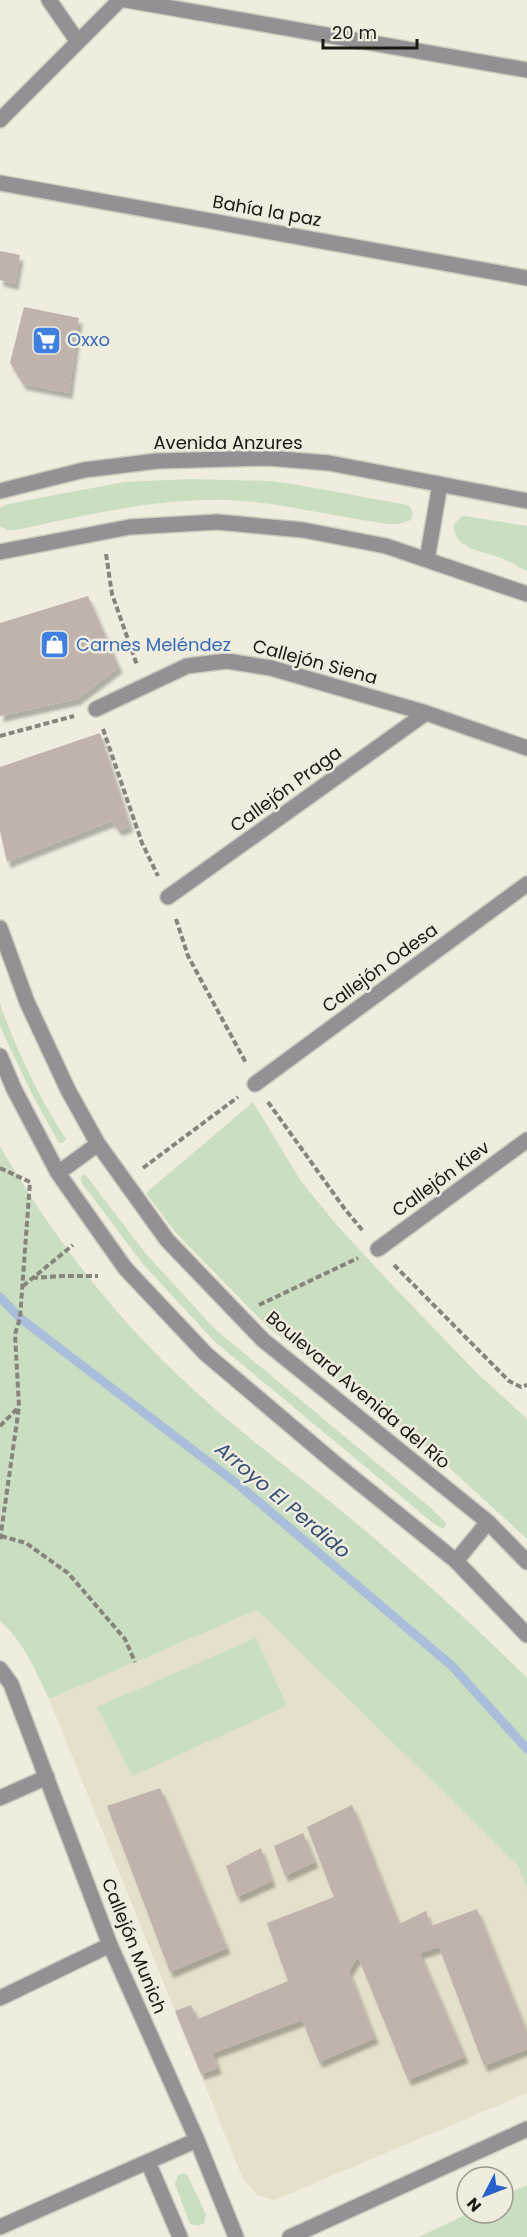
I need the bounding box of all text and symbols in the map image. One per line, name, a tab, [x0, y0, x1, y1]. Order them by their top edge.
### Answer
scale bar	[323, 12, 418, 50]
text: 20 m	[332, 20, 377, 45]
street label: Bahía la paz	[211, 189, 323, 232]
supermarket icon: Oxxo	[30, 324, 62, 356]
place label: Oxxo	[67, 327, 110, 352]
street label: Avenida Anzures	[153, 430, 303, 455]
shop icon: Carnes Meléndez	[39, 629, 71, 661]
place label: Carnes Meléndez	[76, 632, 231, 657]
street label: Callejón Siena	[250, 633, 380, 690]
street label: Callejón Praga	[225, 740, 346, 838]
street label: Callejón Odesa	[317, 917, 443, 1018]
street label: Callejón Kiev	[387, 1135, 495, 1222]
street label: Boulevard Avenida del Río	[261, 1305, 456, 1474]
water label: Arroyo El Perdido	[209, 1434, 357, 1565]
street label: Callejón Munich	[96, 1874, 173, 2017]
north arrow	[455, 2165, 515, 2225]
text: N	[462, 2193, 487, 2217]

